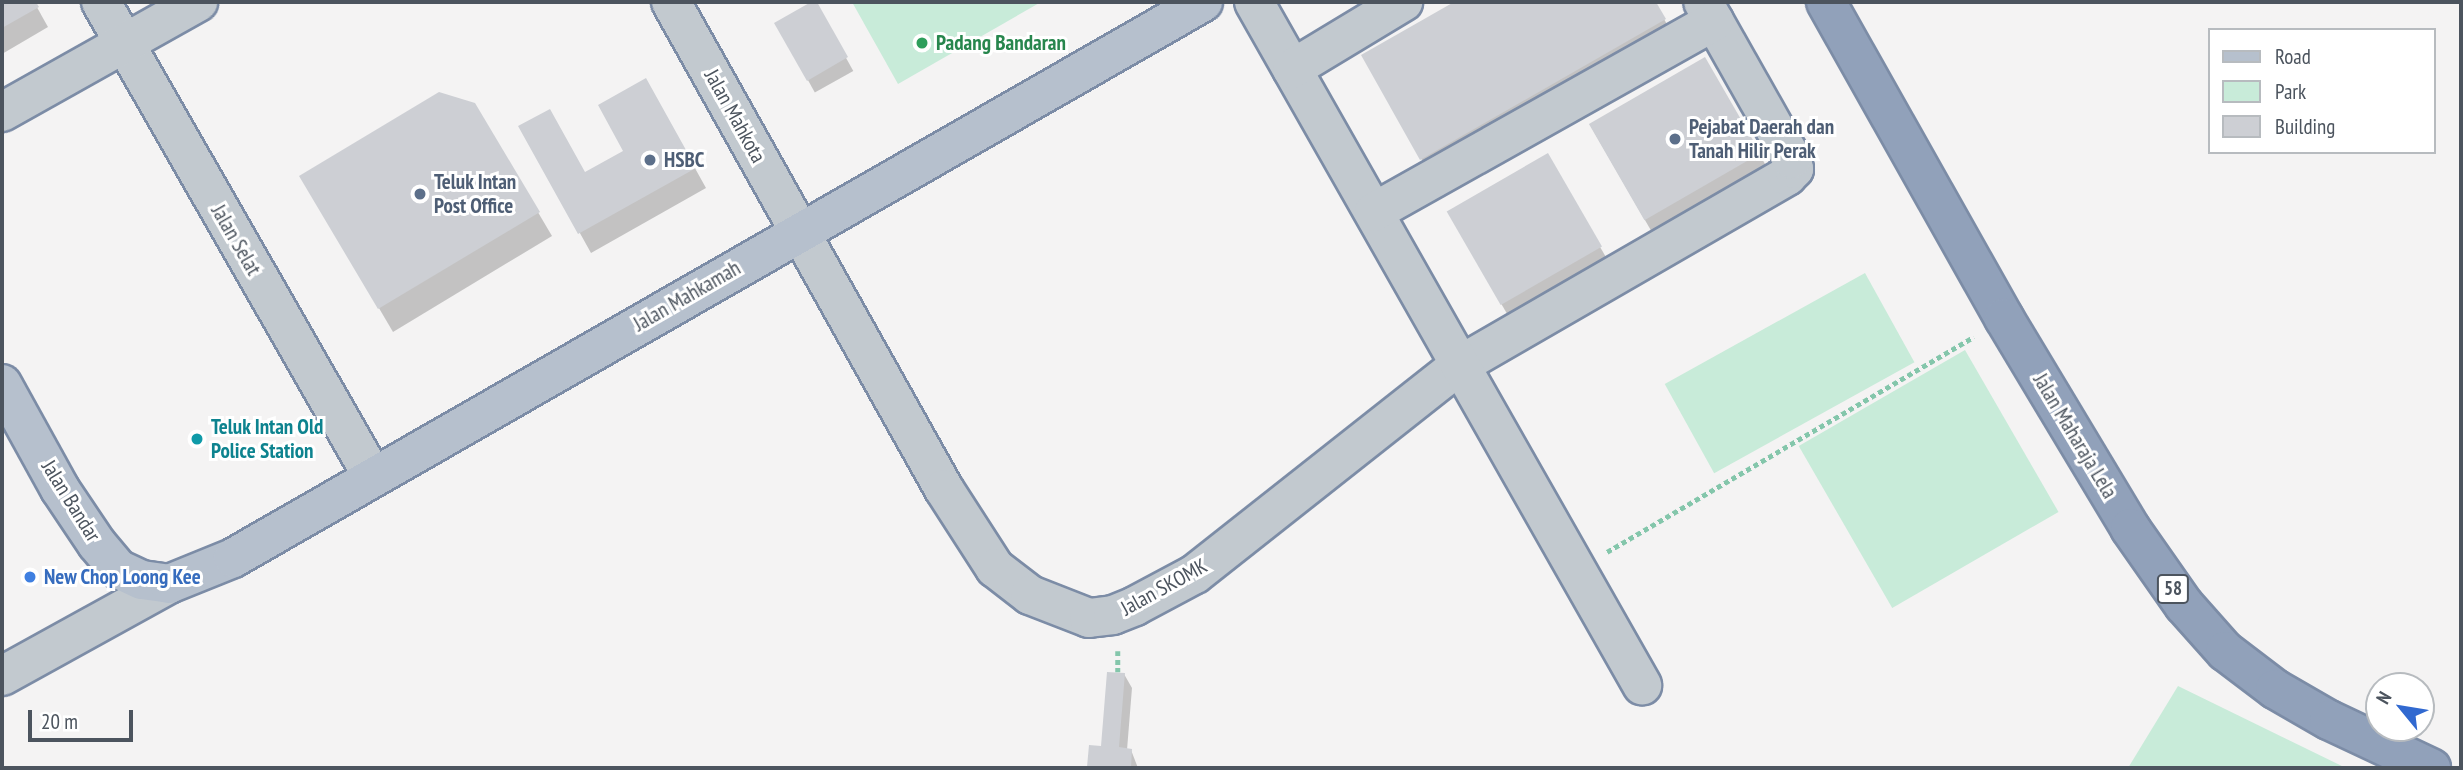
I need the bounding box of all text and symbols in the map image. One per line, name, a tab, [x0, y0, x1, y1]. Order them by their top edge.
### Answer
legend	[2208, 28, 2435, 154]
place label: Padang Bandaran	[936, 30, 1066, 56]
marker: Padang Bandaran	[914, 35, 930, 51]
text: Road	[2275, 43, 2311, 70]
street label: Jalan Mahkota	[699, 65, 771, 167]
text: Park	[2275, 78, 2306, 105]
text: Building	[2275, 113, 2335, 140]
place label: Pejabat Daerah dan Tanah Hilir Perak	[1689, 114, 1834, 164]
marker: Pejabat Daerah dan Tanah Hilir Perak	[1667, 131, 1683, 147]
place label: HSBC	[664, 147, 704, 173]
marker: HSBC	[642, 152, 658, 168]
place label: Teluk Intan Post Office	[434, 169, 517, 219]
marker: Teluk Intan Post Office	[412, 186, 428, 202]
street label: Jalan Selat	[206, 200, 266, 280]
street label: Jalan Mahkamah	[629, 255, 745, 337]
street label: Jalan Maharaja Lela	[2028, 369, 2122, 503]
place label: Teluk Intan Old Police Station	[211, 414, 324, 464]
marker: Teluk Intan Old Police Station	[189, 431, 205, 447]
street label: Jalan Bandar	[36, 456, 106, 546]
street label: Jalan SKOMK	[1117, 553, 1211, 621]
place label: New Chop Loong Kee	[44, 564, 201, 590]
marker: New Chop Loong Kee	[22, 569, 38, 585]
road number: 58	[2156, 574, 2190, 604]
north arrow	[2365, 672, 2435, 742]
text: N	[2371, 687, 2397, 708]
scale bar	[32, 696, 136, 740]
text: 20 m	[41, 708, 78, 735]

